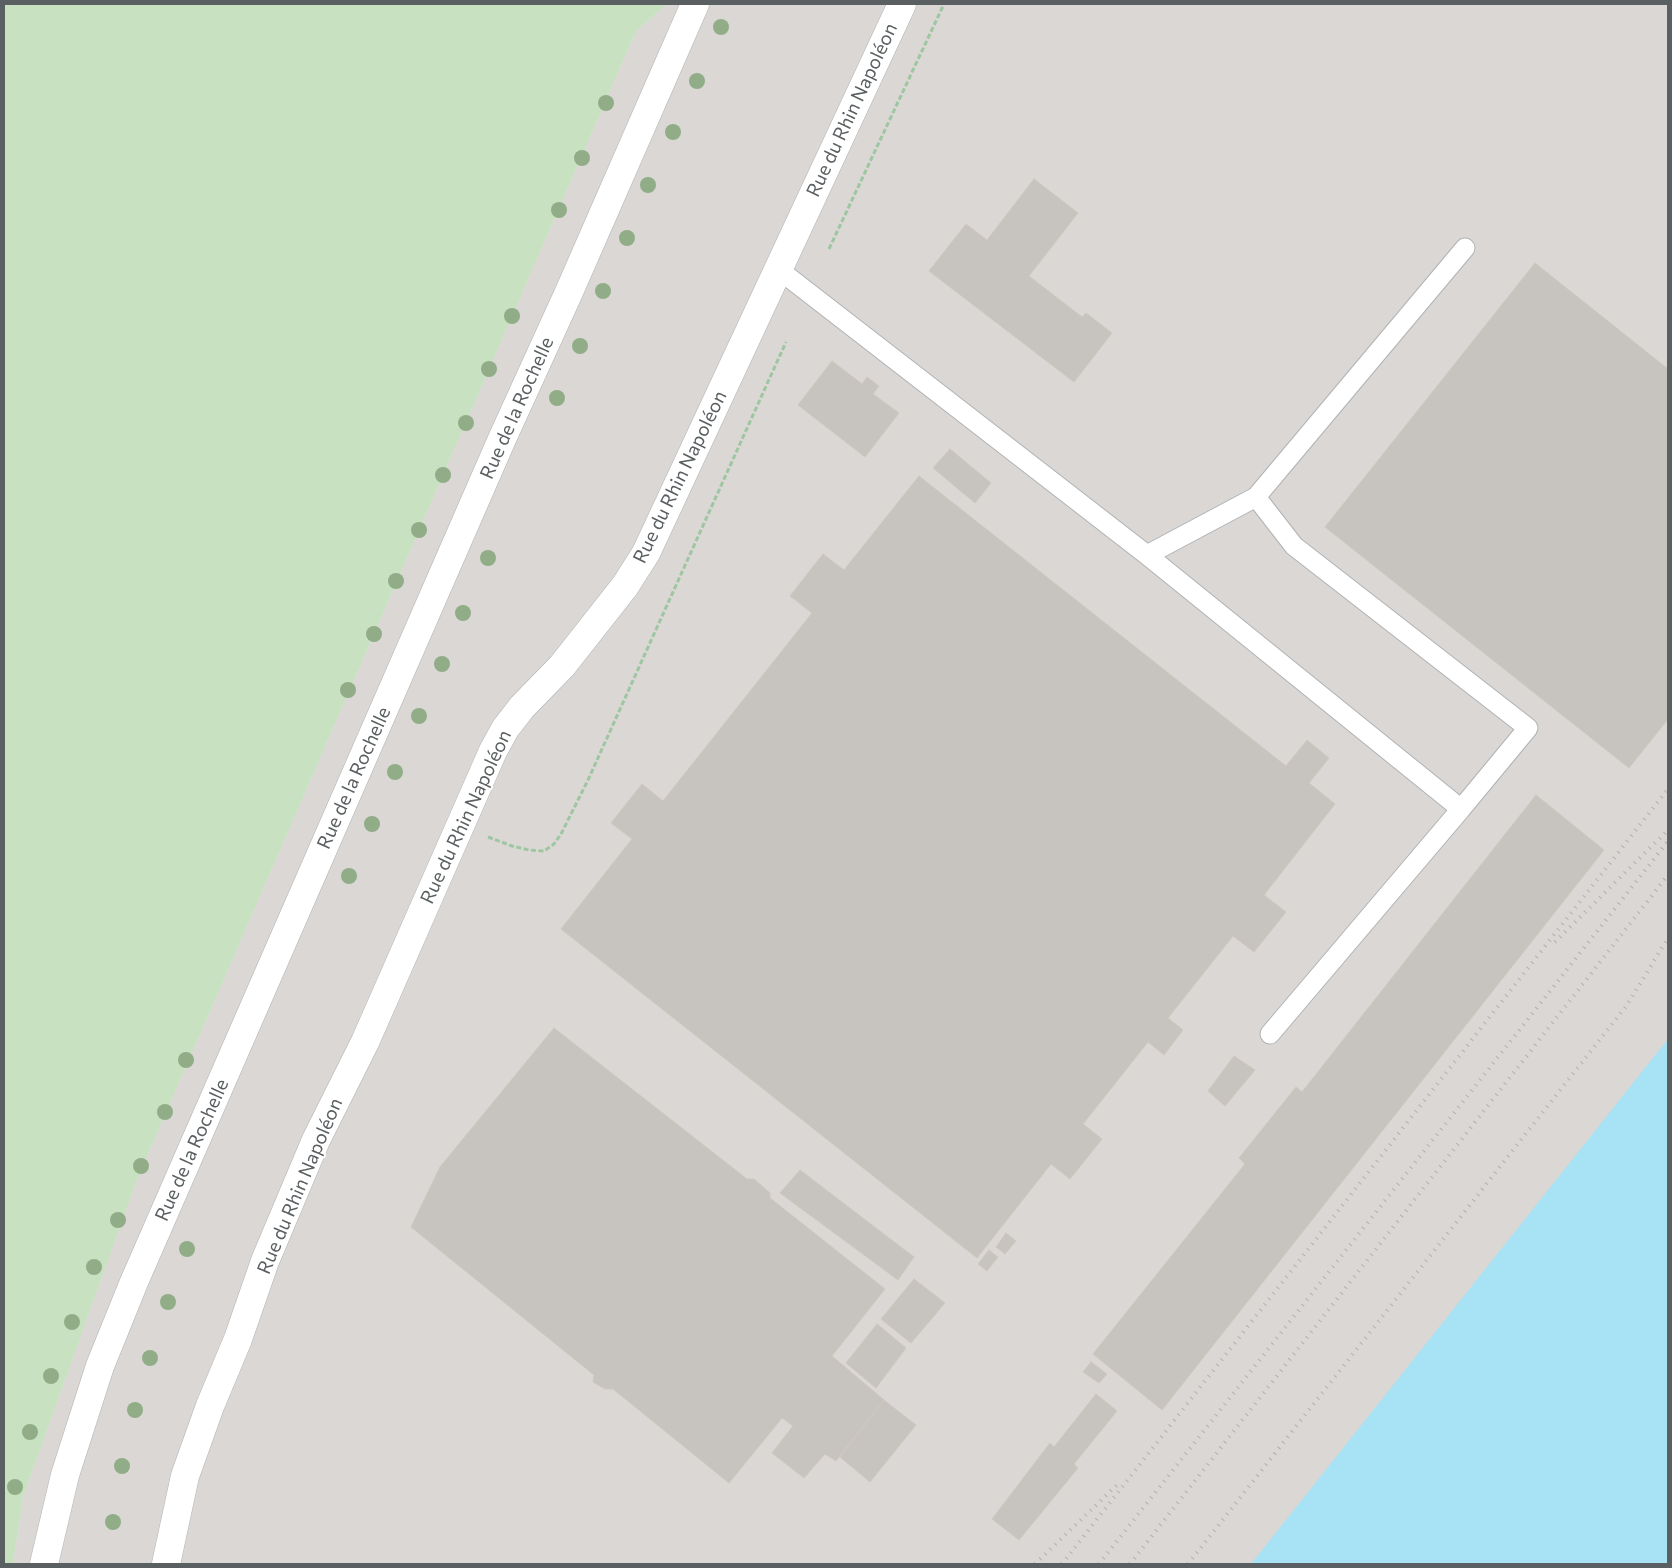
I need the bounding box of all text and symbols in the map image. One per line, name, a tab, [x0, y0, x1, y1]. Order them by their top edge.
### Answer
street label: Rue du Rhin Napoléon	[802, 19, 902, 201]
street label: Rue de la Rochelle	[475, 333, 559, 483]
street label: Rue du Rhin Napoléon	[628, 387, 732, 567]
street label: Rue de la Rochelle	[312, 703, 396, 853]
street label: Rue du Rhin Napoléon	[416, 726, 516, 908]
street label: Rue de la Rochelle	[150, 1075, 234, 1225]
street label: Rue du Rhin Napoléon	[253, 1095, 347, 1277]

